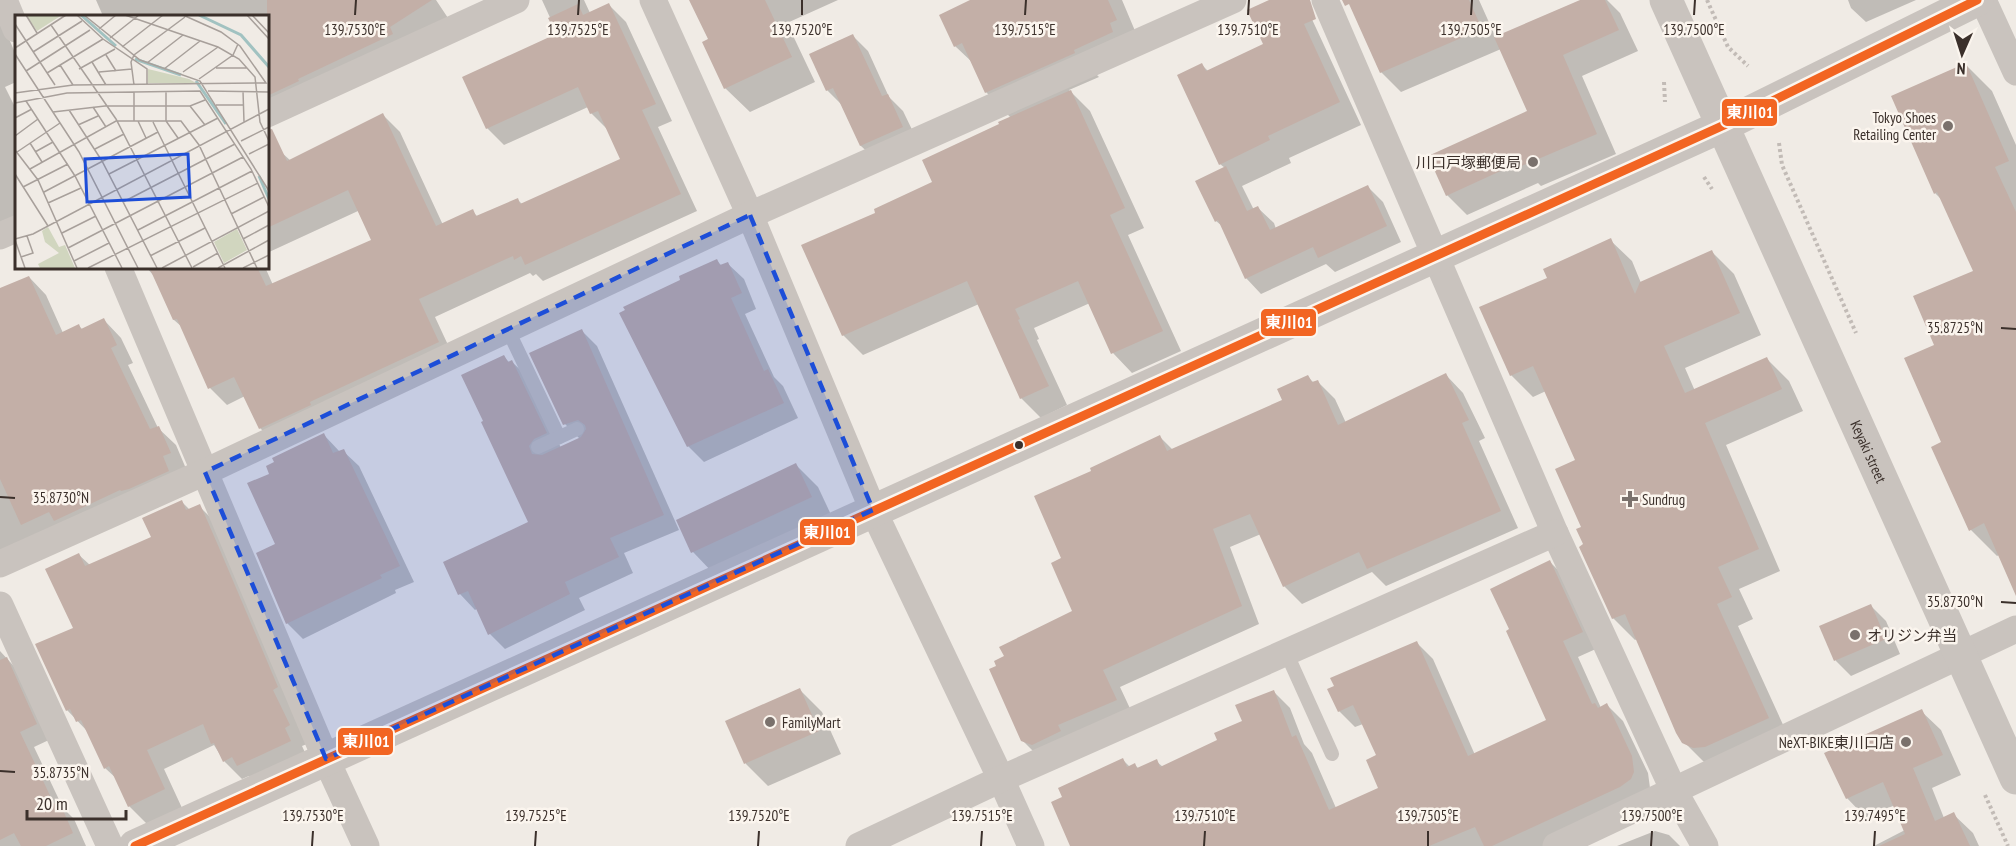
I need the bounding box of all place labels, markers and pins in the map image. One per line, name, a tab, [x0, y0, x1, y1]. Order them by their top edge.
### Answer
place label: Tokyo Shoes Retailing Center	[1853, 108, 1937, 144]
marker: Tokyo Shoes Retailing Center	[1941, 119, 1955, 133]
place label: 川口戸塚郵便局	[1416, 153, 1521, 172]
marker: 川口戸塚郵便局	[1526, 155, 1540, 169]
unlabelled marker	[1013, 439, 1025, 451]
place label: Sundrug	[1642, 490, 1685, 509]
marker: Sundrug	[1623, 492, 1637, 506]
place label: オリジン弁当	[1867, 626, 1957, 645]
marker: オリジン弁当	[1848, 628, 1862, 642]
place label: FamilyMart	[782, 713, 841, 732]
marker: FamilyMart	[763, 715, 777, 729]
place label: NeXT-BIKE東川口店	[1779, 733, 1894, 752]
marker: NeXT-BIKE東川口店	[1899, 735, 1913, 749]

